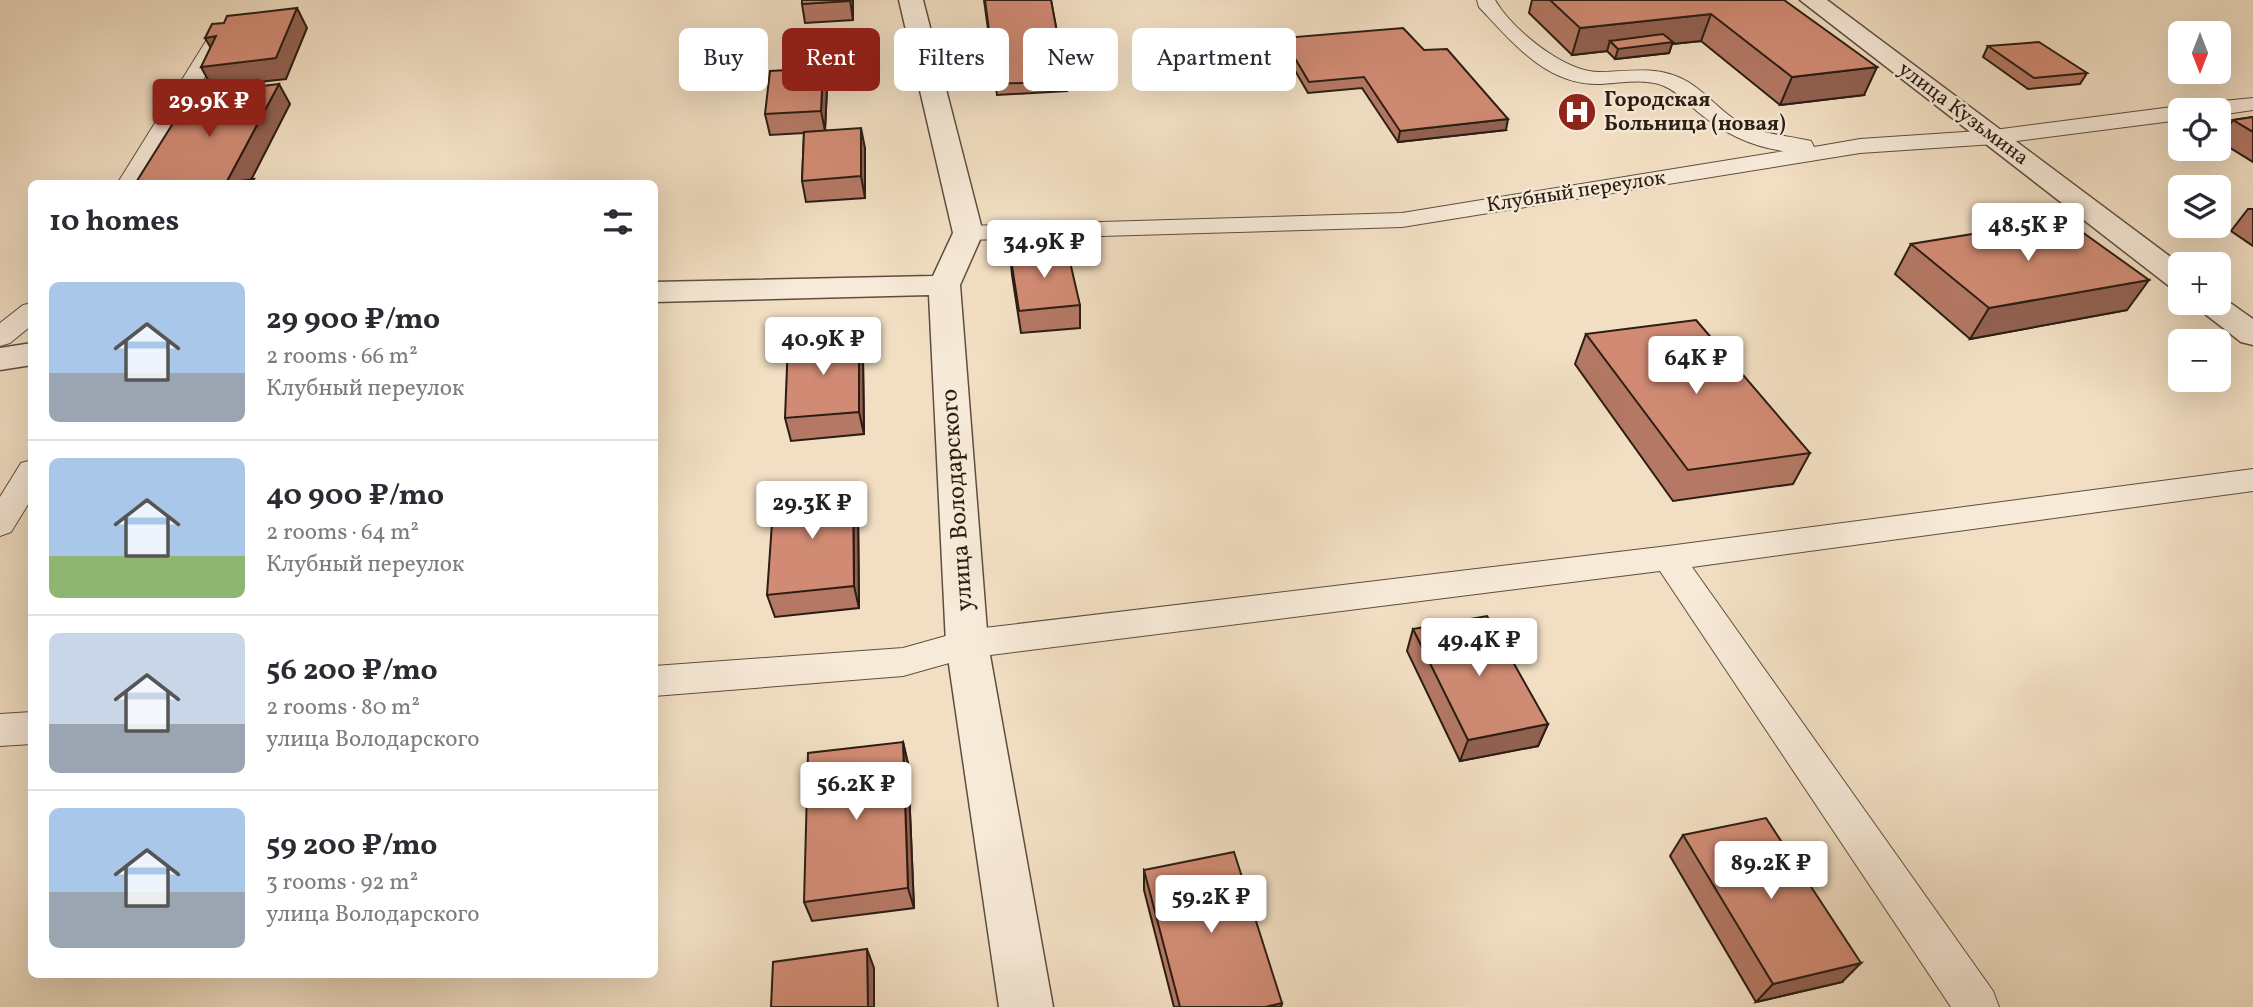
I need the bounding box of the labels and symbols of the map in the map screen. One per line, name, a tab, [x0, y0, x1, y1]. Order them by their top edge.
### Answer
north arrow	[2168, 21, 2231, 84]
street label: улица Кузьмина	[1892, 55, 2034, 173]
pin: 29.9K ₽	[144, 80, 274, 139]
place label: Городская Больница (новая)	[1604, 86, 1786, 139]
hospital icon: Городская Больница (новая)	[1556, 91, 1598, 133]
street label: Клубный переулок	[1484, 164, 1668, 220]
pin: 48.5K ₽	[1963, 204, 2093, 263]
pin: 34.9K ₽	[979, 220, 1109, 280]
pin: 40.9K ₽	[758, 318, 888, 377]
pin: 64K ₽	[1647, 336, 1745, 396]
street label: улица Володарского	[933, 388, 983, 612]
pin: 29.3K ₽	[747, 482, 877, 541]
pin: 49.4K ₽	[1414, 618, 1544, 678]
pin: 56.2K ₽	[791, 762, 921, 822]
pin: 89.2K ₽	[1706, 842, 1836, 901]
pin: 59.2K ₽	[1146, 876, 1276, 935]

